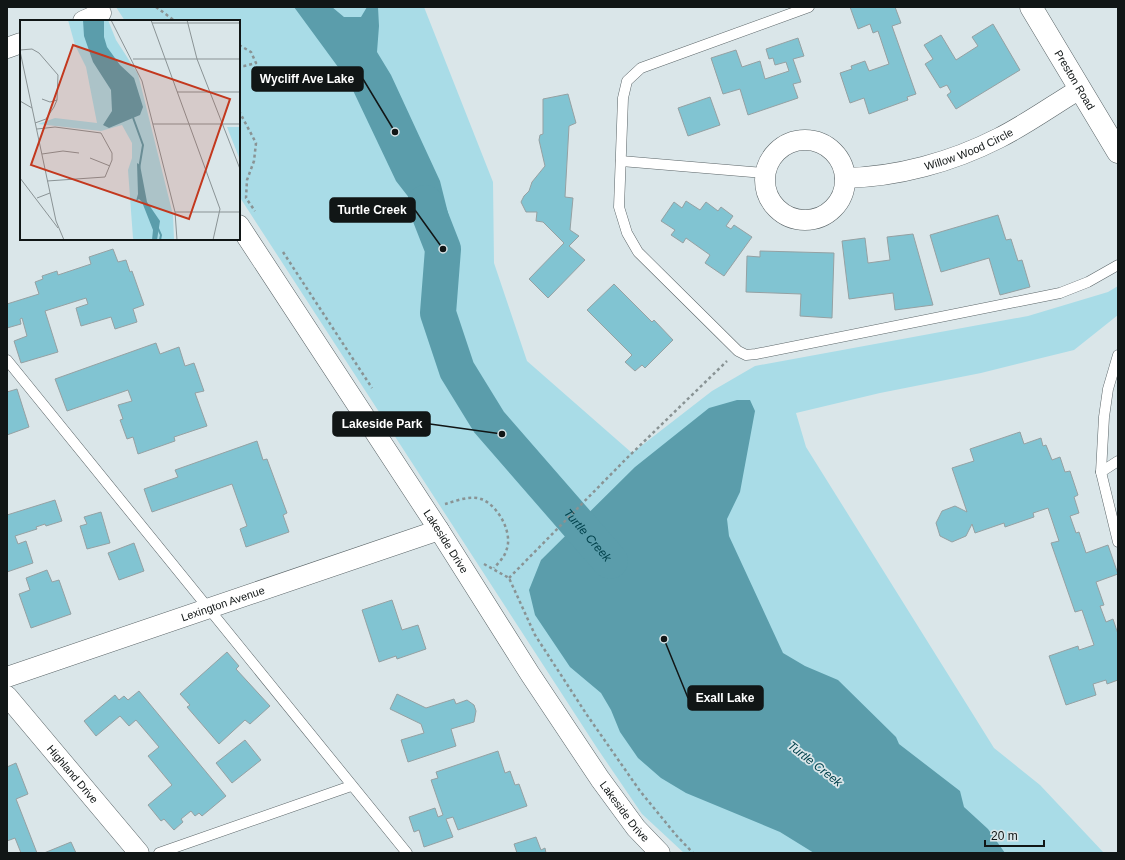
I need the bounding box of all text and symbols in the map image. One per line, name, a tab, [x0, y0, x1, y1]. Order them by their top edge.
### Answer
inset map	[20, 20, 240, 240]
street label: Preston Road	[1052, 48, 1097, 112]
callout: Wycliff Ave Lake	[252, 67, 363, 91]
text: Wycliff Ave Lake	[260, 72, 354, 86]
street label: Willow Wood Circle	[923, 126, 1015, 172]
callout: Turtle Creek	[330, 198, 415, 222]
text: Turtle Creek	[337, 203, 407, 217]
callout: Lakeside Park	[333, 412, 430, 436]
text: Lakeside Park	[342, 417, 423, 431]
water label: Turtle Creek	[561, 506, 615, 565]
street label: Lakeside Drive	[421, 507, 471, 575]
street label: Lexington Avenue	[180, 584, 266, 623]
callout: Exall Lake	[688, 686, 763, 710]
text: Exall Lake	[696, 691, 755, 705]
water label: Turtle Creek	[785, 738, 846, 790]
street label: Highland Drive	[45, 743, 100, 806]
street label: Lakeside Drive	[598, 779, 652, 844]
scale bar	[985, 822, 1044, 848]
text: 20 m	[991, 829, 1018, 843]

